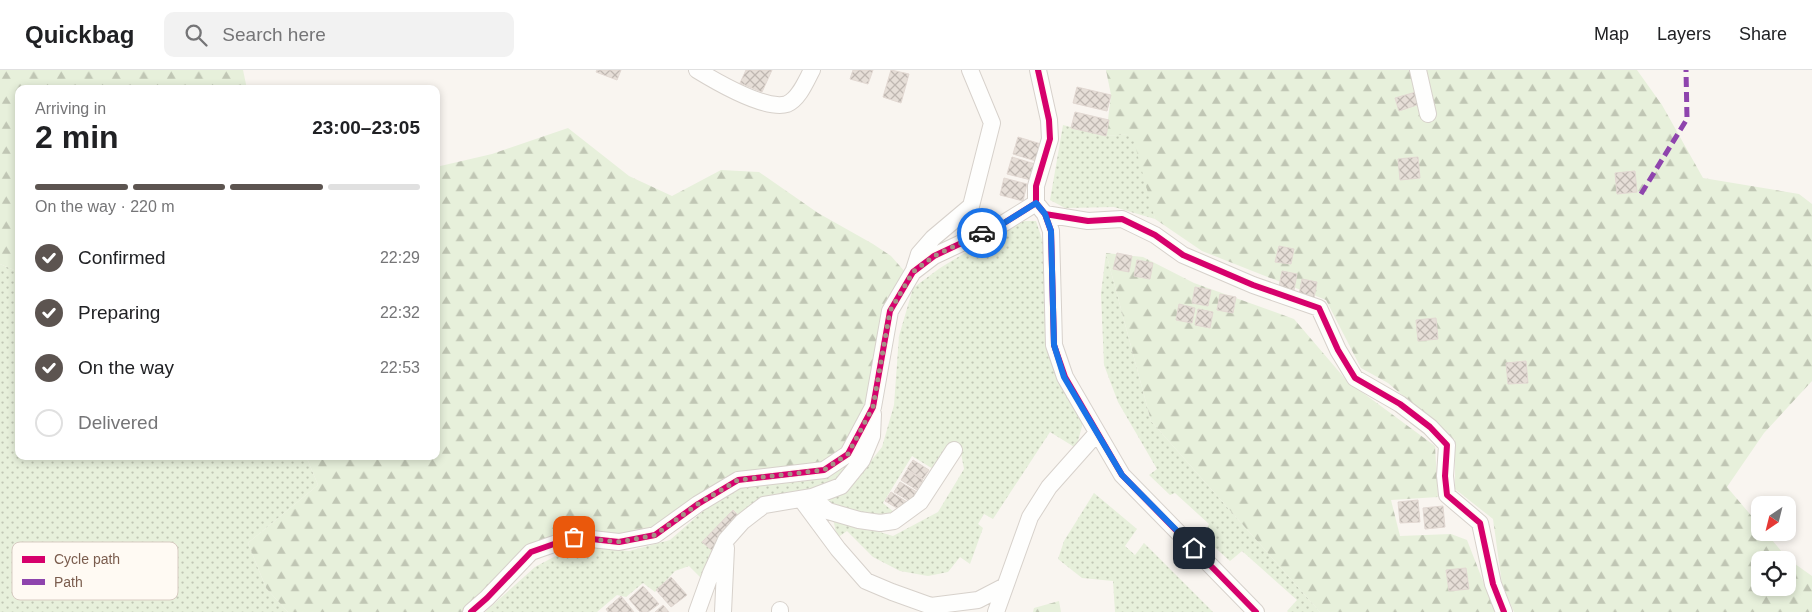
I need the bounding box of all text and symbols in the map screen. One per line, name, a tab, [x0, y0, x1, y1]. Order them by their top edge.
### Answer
search box	[164, 12, 514, 57]
text: Quickbag	[25, 21, 134, 48]
icon: search	[182, 21, 210, 49]
text: Search here	[222, 24, 326, 45]
text: Map	[1594, 24, 1629, 44]
text: Layers	[1657, 24, 1711, 44]
text: Share	[1739, 24, 1787, 44]
text: Arriving in	[35, 100, 106, 117]
text: 23:00–23:05	[312, 117, 420, 138]
text: 2 min	[35, 119, 119, 155]
text: On the way · 220 m	[35, 198, 175, 215]
courier	[957, 208, 1007, 258]
icon: car	[968, 219, 996, 247]
icon: check	[35, 244, 63, 272]
text: Confirmed	[78, 247, 166, 268]
text: 22:29	[380, 249, 420, 266]
icon: check	[35, 299, 63, 327]
text: Preparing	[78, 302, 160, 323]
text: 22:32	[380, 304, 420, 321]
icon: check	[35, 354, 63, 382]
text: On the way	[78, 357, 174, 378]
text: 22:53	[380, 359, 420, 376]
text: Delivered	[78, 412, 158, 433]
north arrow	[1751, 496, 1796, 541]
map controls	[1751, 496, 1796, 596]
pin	[553, 516, 595, 558]
icon: bag	[560, 523, 588, 551]
pin	[1173, 527, 1215, 569]
icon: home	[1180, 534, 1208, 562]
legend	[12, 542, 178, 600]
text: Cycle path	[54, 551, 120, 567]
button: locate	[1751, 551, 1796, 596]
text: Path	[54, 574, 83, 590]

